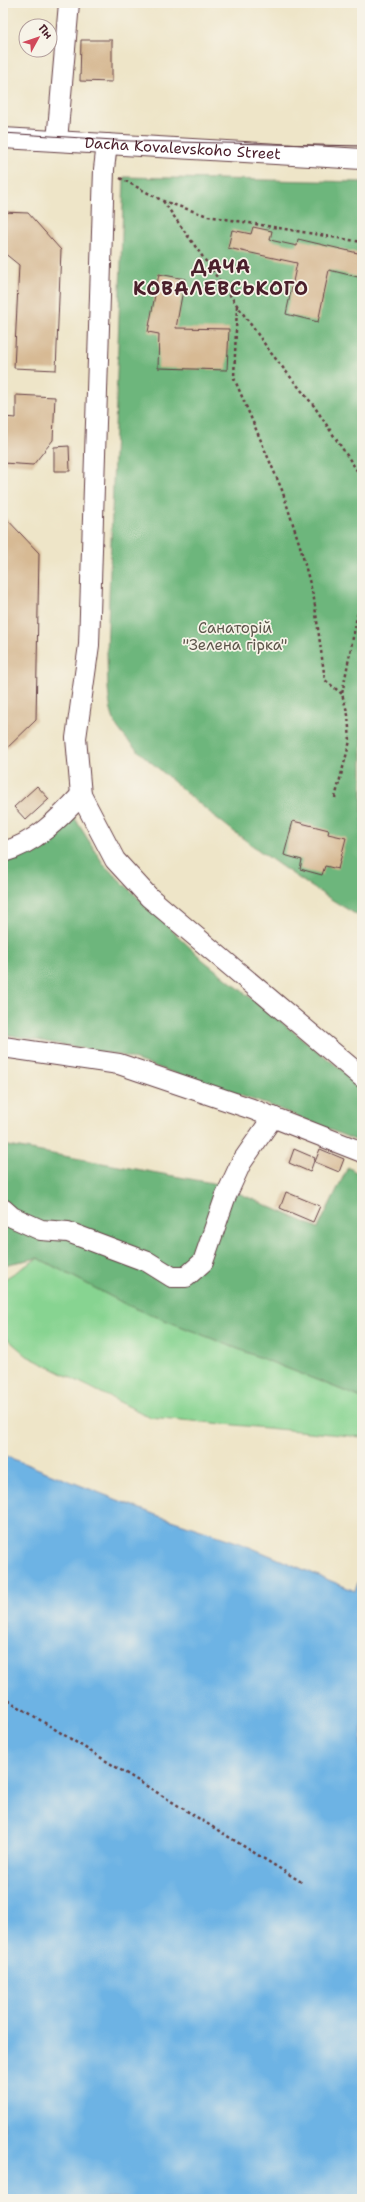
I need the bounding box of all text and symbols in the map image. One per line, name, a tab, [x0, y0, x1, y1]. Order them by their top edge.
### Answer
north arrow	[18, 18, 58, 58]
text: Пн	[35, 22, 56, 42]
street label: Dacha Kovalevskoho Street	[84, 133, 282, 164]
district label: ДАЧА КОВАЛЕВСЬКОГО	[133, 254, 309, 301]
park label: Санаторій "Зелена гірка"	[182, 618, 288, 655]

